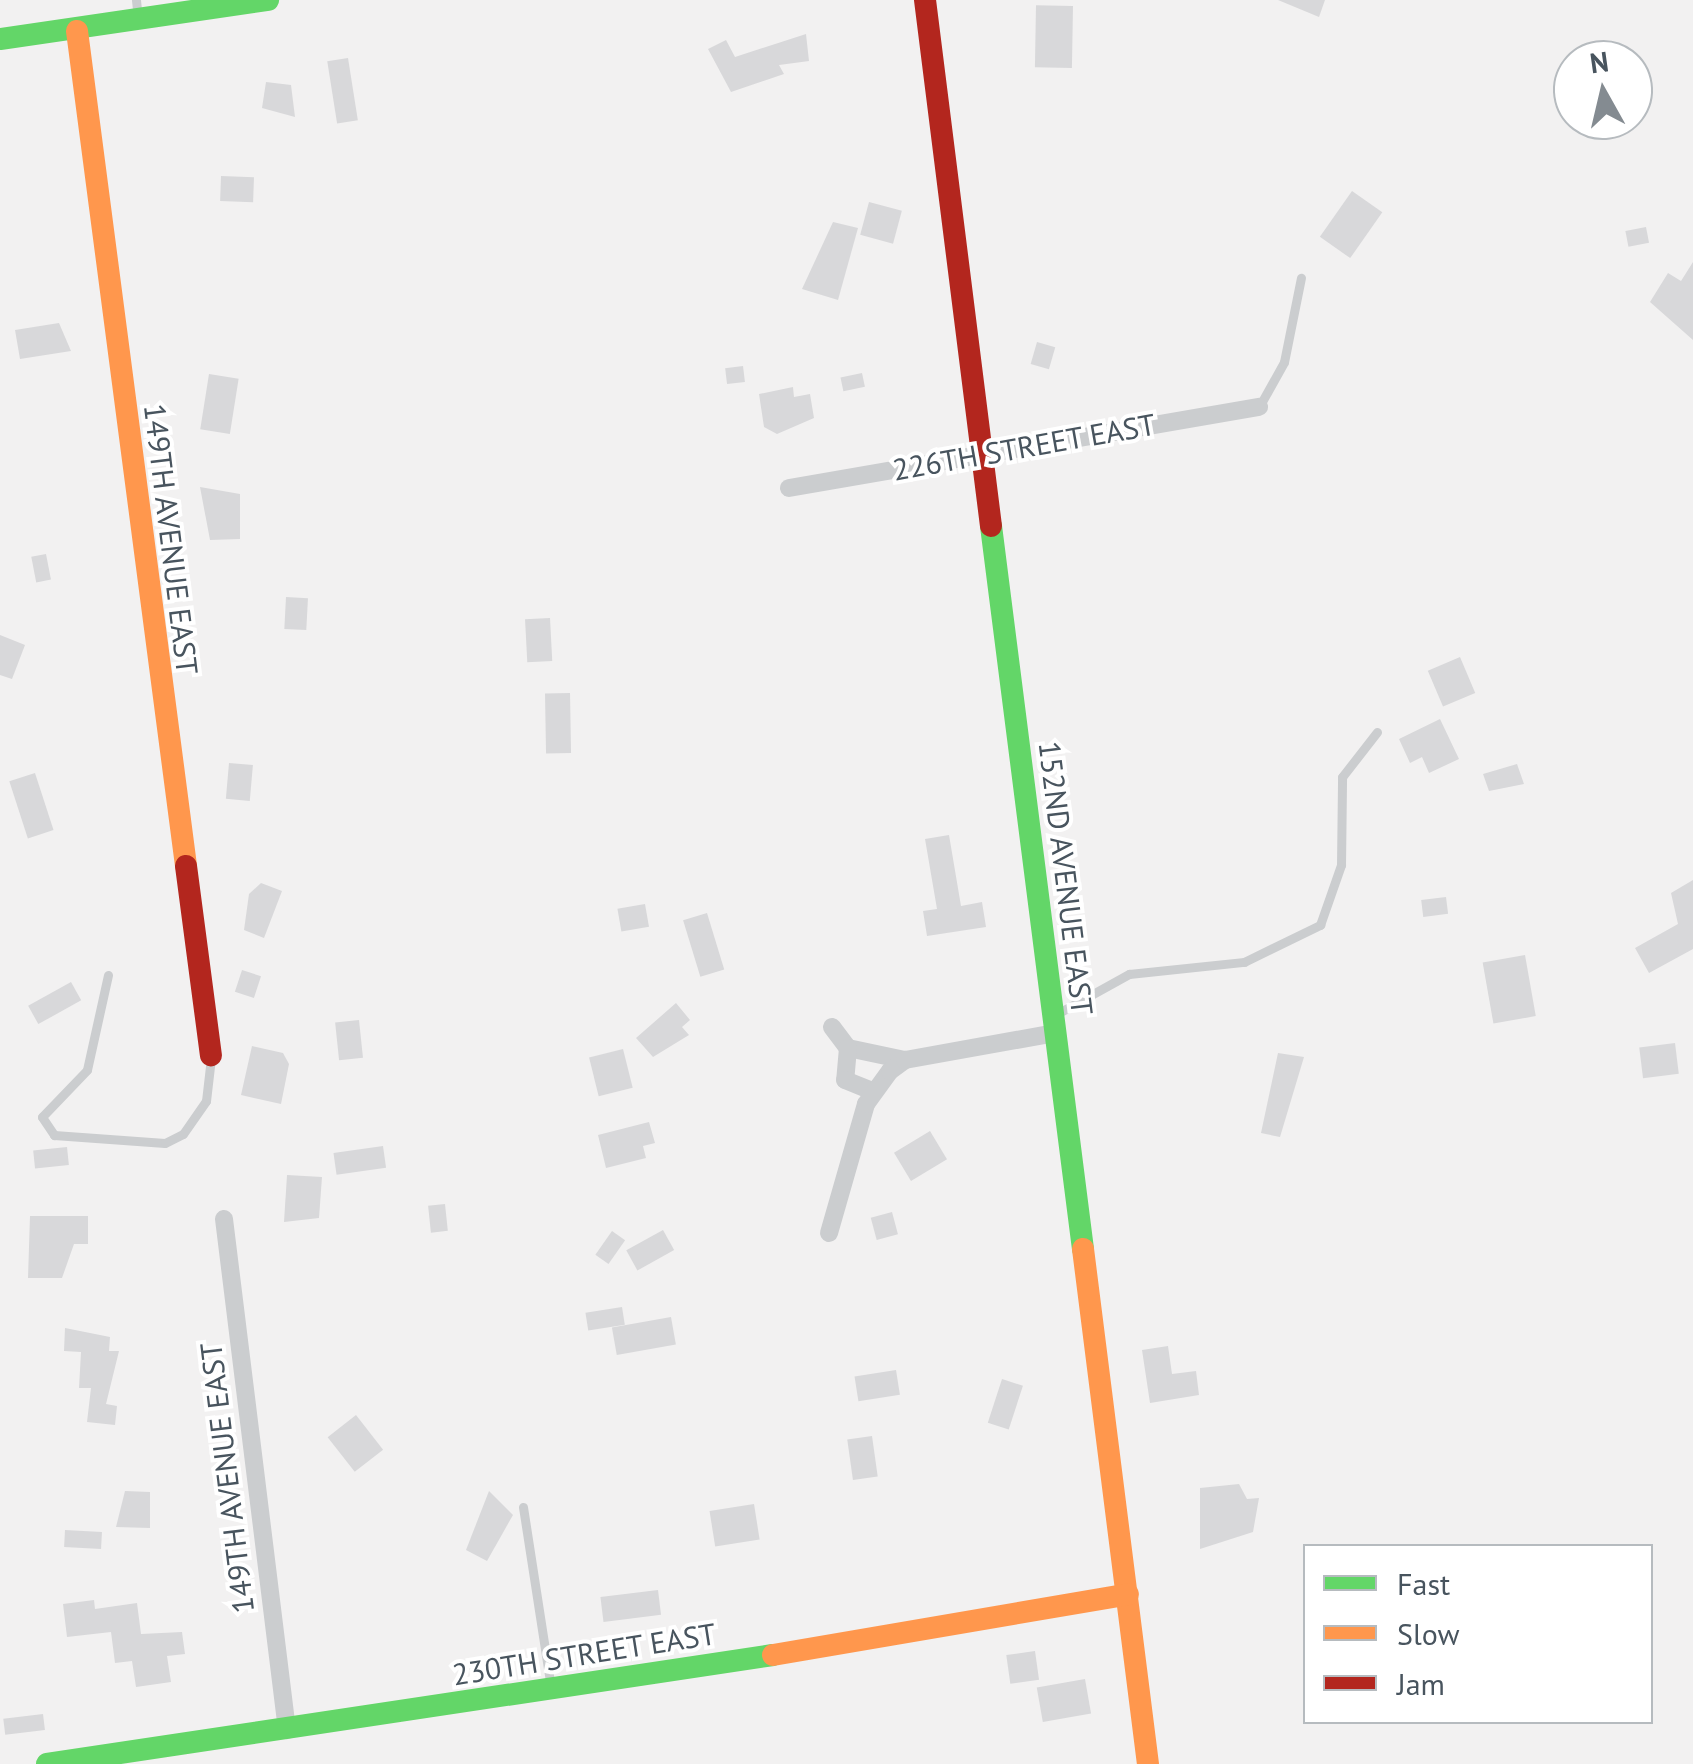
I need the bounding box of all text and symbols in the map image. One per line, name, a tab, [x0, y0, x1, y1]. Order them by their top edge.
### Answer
north arrow	[1553, 40, 1653, 140]
text: N	[1587, 42, 1611, 81]
street label: 149TH AVENUE EAST	[136, 401, 206, 677]
street label: 226TH STREET EAST	[889, 406, 1159, 488]
street label: 152ND AVENUE EAST	[1031, 739, 1101, 1017]
street label: 149TH AVENUE EAST	[192, 1340, 262, 1616]
legend	[1303, 1544, 1653, 1724]
text: Fast	[1397, 1564, 1450, 1603]
text: Slow	[1397, 1614, 1460, 1653]
street label: 230TH STREET EAST	[449, 1615, 719, 1693]
text: Jam	[1397, 1664, 1445, 1703]

